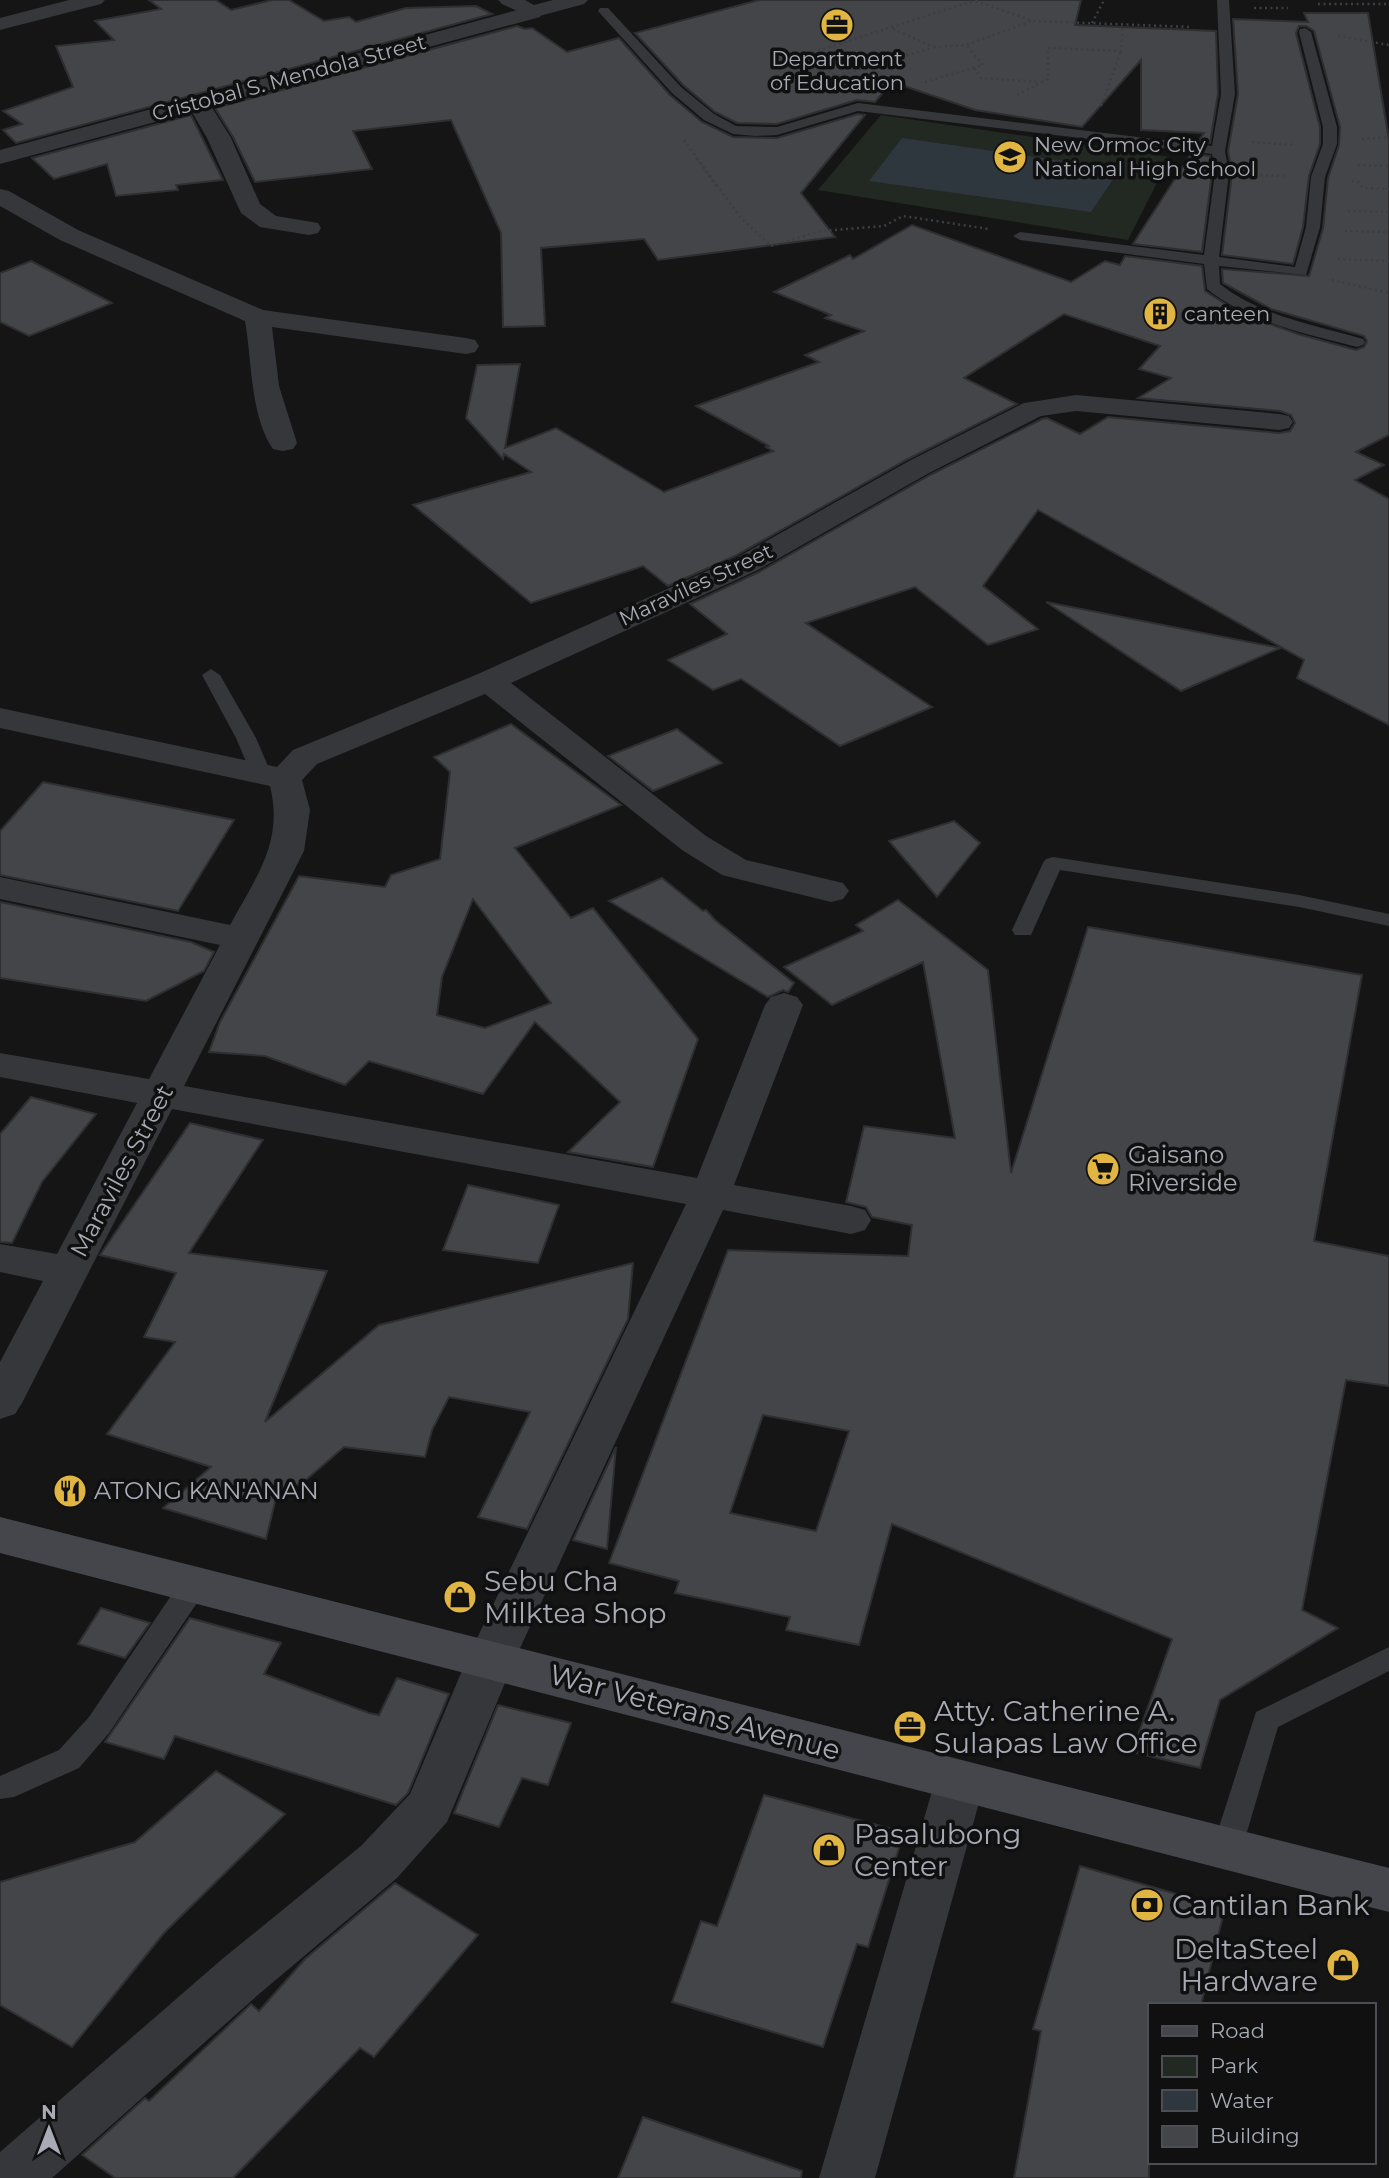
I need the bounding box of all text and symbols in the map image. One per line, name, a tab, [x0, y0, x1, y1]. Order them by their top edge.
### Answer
office icon: Department of Education	[818, 6, 856, 44]
street label: Cristobal S. Mendola Street	[149, 29, 429, 126]
place label: Department of Education	[770, 46, 904, 95]
place label: New Ormoc City National High School	[1034, 132, 1256, 181]
school or university icon: New Ormoc City National High School	[991, 138, 1029, 176]
building icon: canteen	[1141, 295, 1179, 333]
place label: canteen	[1184, 301, 1270, 326]
street label: Maraviles Street	[615, 538, 777, 631]
street label: Maraviles Street	[64, 1080, 179, 1262]
place label: Gaisano Riverside	[1128, 1140, 1237, 1197]
supermarket icon: Gaisano Riverside	[1084, 1150, 1122, 1188]
restaurant icon: ATONG KAN'ANAN	[51, 1472, 89, 1510]
place label: ATONG KAN'ANAN	[94, 1476, 319, 1505]
place label: Sebu Cha Milktea Shop	[484, 1564, 666, 1630]
shop icon: Sebu Cha Milktea Shop	[441, 1578, 479, 1616]
street label: War Veterans Avenue	[546, 1657, 844, 1767]
place label: Atty. Catherine A. Sulapas Law Office	[934, 1694, 1198, 1760]
office icon: Atty. Catherine A. Sulapas Law Office	[891, 1708, 929, 1746]
place label: Pasalubong Center	[854, 1817, 1021, 1883]
shop icon: Pasalubong Center	[810, 1831, 848, 1869]
bank icon: Cantilan Bank	[1128, 1886, 1166, 1924]
place label: Cantilan Bank	[1172, 1888, 1370, 1922]
place label: DeltaSteel Hardware	[1174, 1932, 1318, 1998]
shop icon: DeltaSteel Hardware	[1324, 1946, 1362, 1984]
legend	[1148, 2003, 1375, 2164]
text: Road	[1210, 2018, 1265, 2043]
text: Park	[1210, 2053, 1258, 2078]
text: Water	[1210, 2088, 1274, 2113]
north arrow	[14, 2094, 84, 2164]
text: N	[41, 2101, 57, 2124]
text: Building	[1210, 2123, 1300, 2148]

